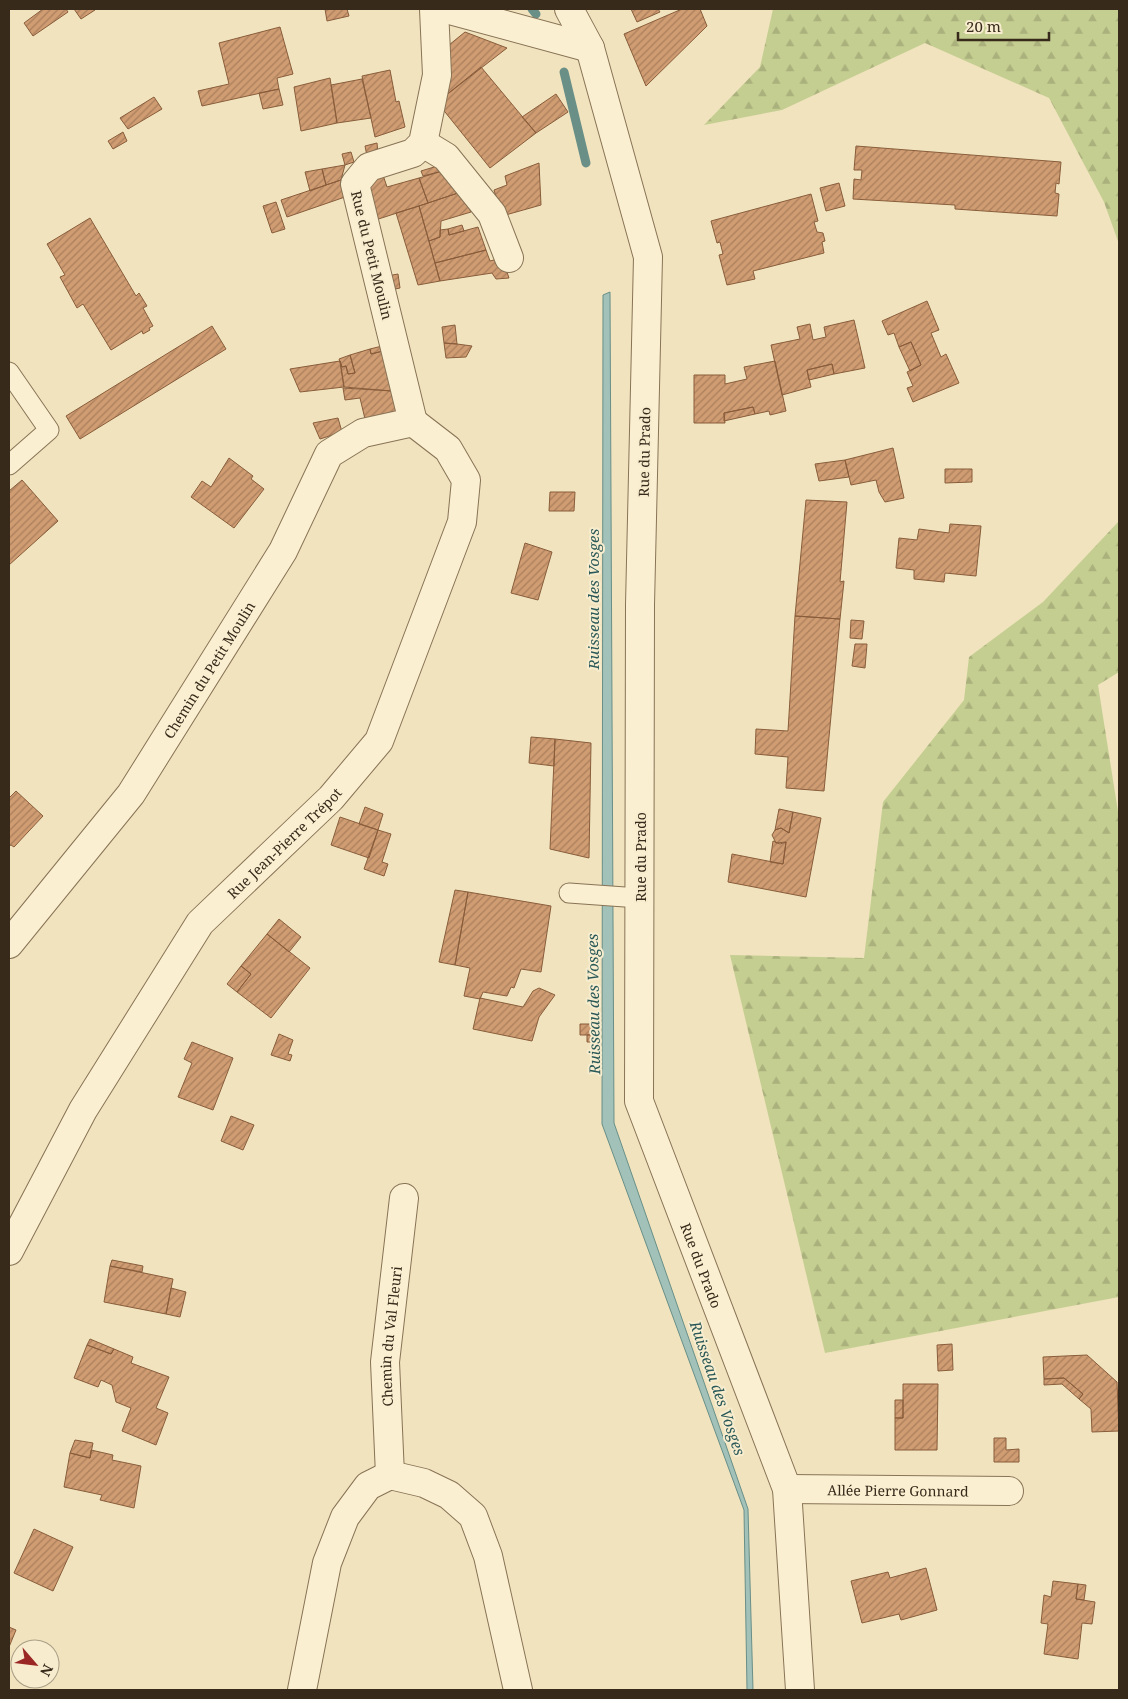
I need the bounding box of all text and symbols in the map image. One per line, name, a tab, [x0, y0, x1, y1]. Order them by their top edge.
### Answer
scale bar	[958, 10, 1049, 42]
text: 20 m	[966, 16, 1001, 36]
street label: Rue du Petit Moulin	[347, 189, 397, 321]
street label: Rue du Prado	[634, 407, 654, 497]
water label: Ruisseau des Vosges	[583, 529, 603, 670]
street label: Chemin du Petit Moulin	[159, 597, 259, 742]
street label: Rue Jean-Pierre Trépot	[222, 783, 346, 902]
street label: Rue du Prado	[631, 812, 650, 902]
water label: Ruisseau des Vosges	[582, 933, 604, 1076]
street label: Rue du Prado	[677, 1220, 726, 1310]
street label: Chemin du Val Fleuri	[375, 1265, 406, 1407]
water label: Ruisseau des Vosges	[685, 1317, 750, 1458]
street label: Allée Pierre Gonnard	[827, 1480, 969, 1500]
north arrow	[10, 1639, 60, 1689]
text: N	[36, 1661, 58, 1680]

